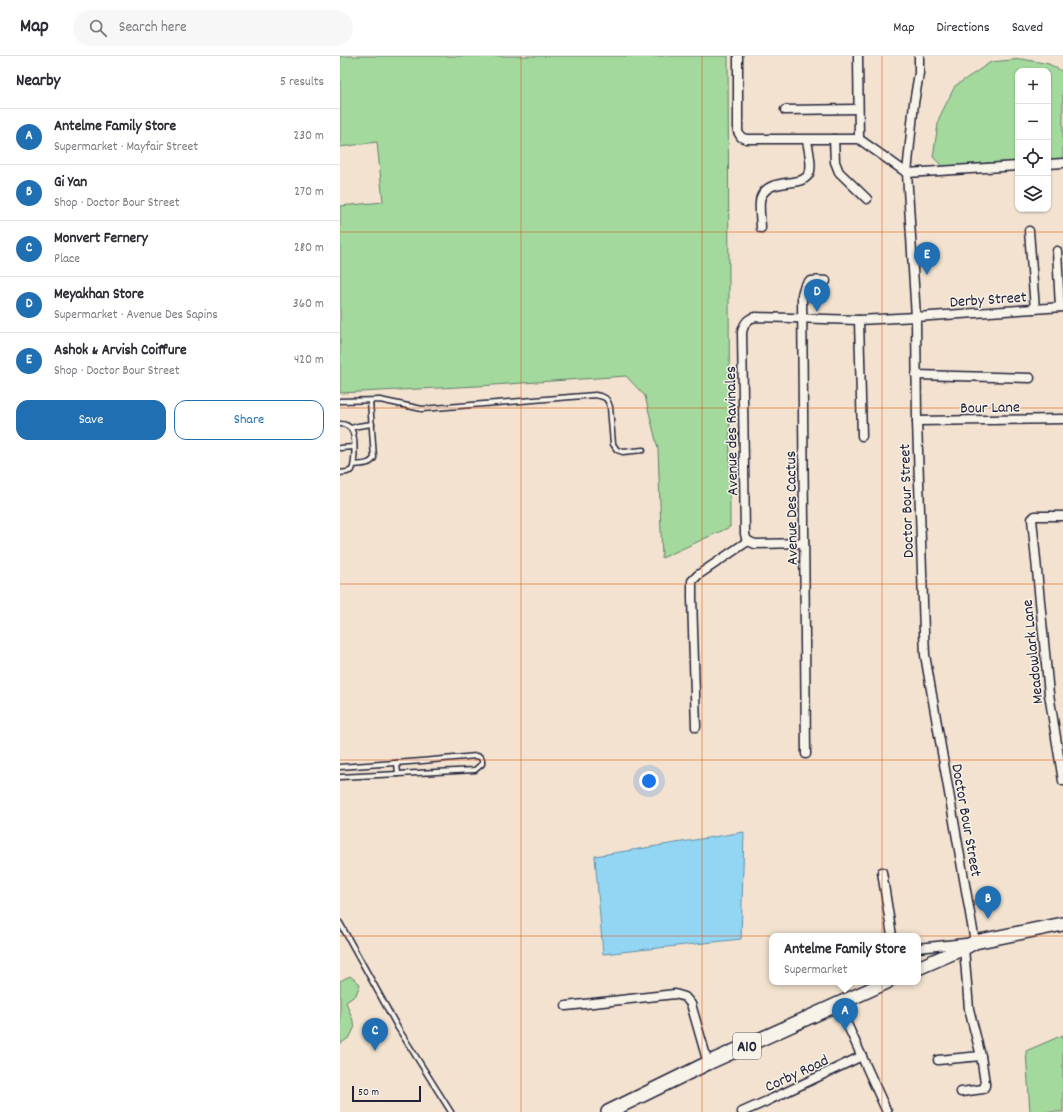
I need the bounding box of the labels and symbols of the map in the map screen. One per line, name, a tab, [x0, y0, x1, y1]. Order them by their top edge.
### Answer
pin: E	[914, 242, 940, 275]
pin: D	[804, 279, 830, 312]
street label: Derby Street	[949, 286, 1028, 315]
street label: Avenue des Ravinales	[720, 366, 745, 496]
street label: Bour Lane	[960, 396, 1020, 421]
street label: Doctor Bour Street	[894, 443, 921, 559]
street label: Avenue Des Cactus	[780, 450, 805, 565]
street label: Meadowlark Lane	[1017, 598, 1050, 705]
street label: Doctor Bour Street	[944, 762, 987, 879]
your location	[639, 771, 659, 791]
pin: B	[975, 886, 1001, 919]
pin: A	[832, 998, 858, 1031]
pin: C	[362, 1018, 388, 1051]
road number: A10	[733, 1033, 761, 1059]
street label: Corby Road	[761, 1049, 833, 1099]
scale bar	[352, 1084, 421, 1103]

